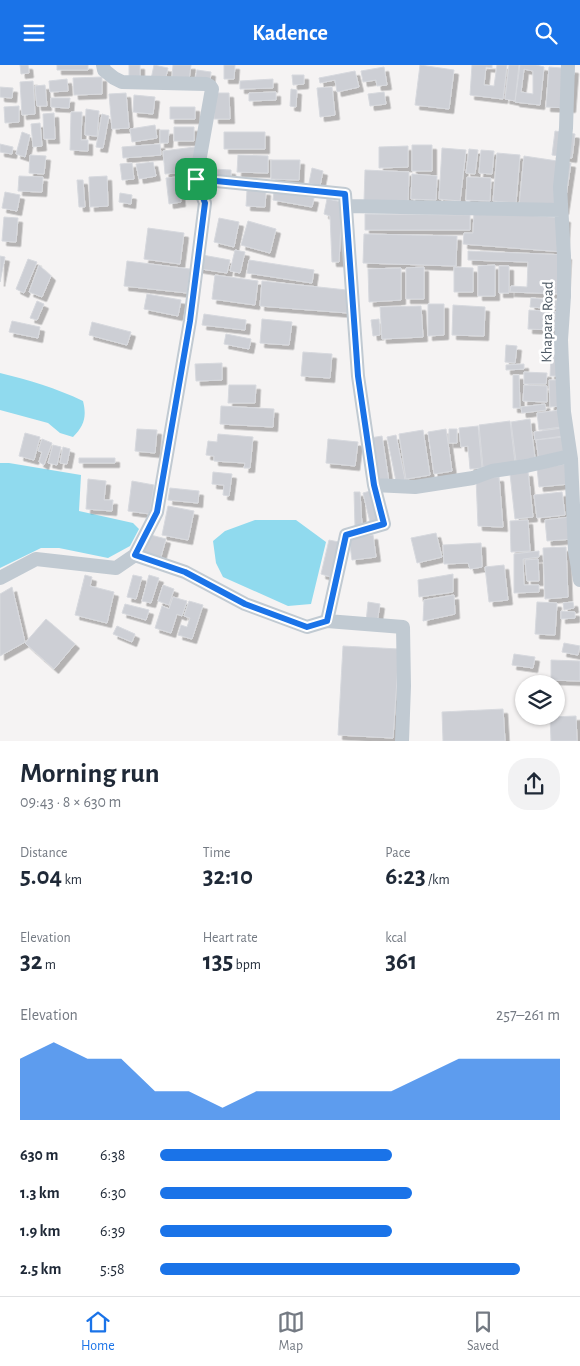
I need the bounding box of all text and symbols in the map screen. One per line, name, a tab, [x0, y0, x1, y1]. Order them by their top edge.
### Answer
icon: menu	[20, 19, 48, 47]
icon: search	[532, 19, 560, 47]
text: Kadence	[252, 22, 328, 44]
pin	[175, 158, 217, 200]
icon: arrive	[182, 165, 210, 193]
street label: Khapara Road	[539, 281, 556, 363]
map controls	[515, 675, 565, 725]
button: layers	[515, 675, 565, 725]
button: share	[508, 758, 560, 810]
text: Morning run	[20, 760, 160, 788]
text: 09:43 · 8 × 630 m	[20, 794, 121, 810]
text: Distance	[20, 846, 67, 860]
text: Time	[203, 846, 231, 860]
text: Pace	[385, 846, 411, 860]
text: 5.04	[20, 864, 62, 889]
text: 32:10	[203, 864, 253, 889]
text: 6:23	[385, 864, 426, 889]
text: km	[62, 873, 82, 887]
text: /km	[426, 873, 450, 887]
text: Elevation	[20, 931, 71, 945]
text: Heart rate	[203, 931, 258, 945]
text: kcal	[385, 931, 407, 945]
text: 32	[20, 949, 43, 974]
text: 135	[203, 949, 233, 974]
text: 361	[385, 949, 417, 974]
text: m	[43, 958, 56, 972]
text: bpm	[233, 958, 261, 972]
text: Elevation	[20, 1007, 78, 1023]
text: 257–261 m	[496, 1007, 560, 1023]
text: 630 m	[20, 1147, 58, 1163]
text: 6:38	[100, 1147, 125, 1163]
text: 1.3 km	[20, 1185, 60, 1201]
text: 6:30	[100, 1185, 126, 1201]
text: 1.9 km	[20, 1223, 60, 1239]
text: 6:39	[100, 1223, 125, 1239]
text: 2.5 km	[20, 1261, 61, 1277]
text: 5:58	[100, 1261, 125, 1277]
tab: Home	[81, 1308, 115, 1355]
tab: Map	[277, 1308, 305, 1355]
tab: Saved	[467, 1308, 499, 1355]

